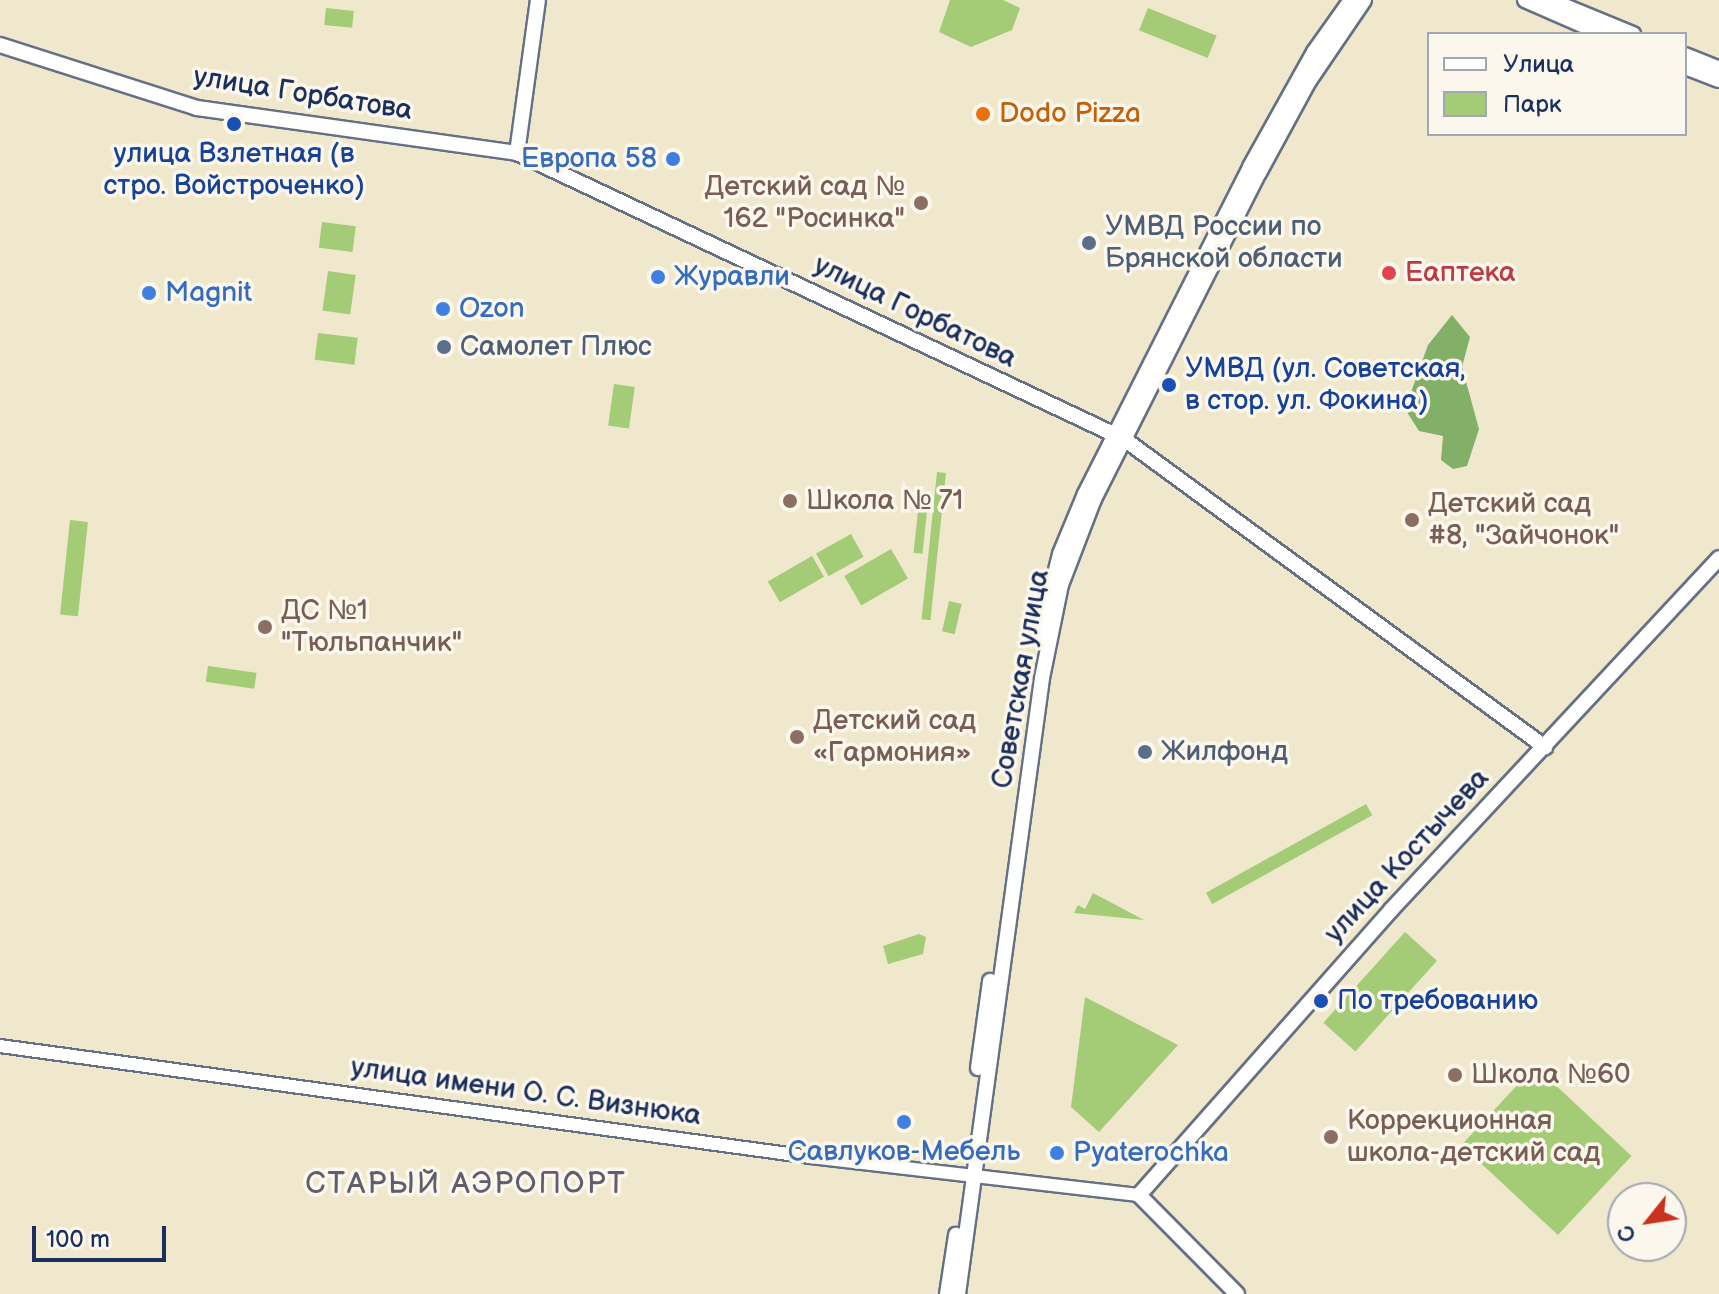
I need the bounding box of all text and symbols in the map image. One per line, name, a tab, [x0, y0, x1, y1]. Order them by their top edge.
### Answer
legend	[1427, 32, 1687, 136]
text: Улица	[1503, 50, 1574, 79]
street label: улица Горбатова	[191, 60, 415, 128]
text: Парк	[1503, 90, 1561, 119]
place label: Dodo Pizza	[999, 97, 1141, 131]
marker: Dodo Pizza	[974, 105, 992, 123]
marker: улица Взлетная (в стро. Войстроченко)	[225, 115, 243, 133]
place label: улица Взлетная (в стро. Войстроченко)	[103, 137, 365, 203]
place label: Европа 58	[521, 142, 657, 176]
marker: Европа 58	[664, 150, 682, 168]
place label: Детский сад № 162 "Росинка"	[704, 170, 905, 236]
marker: Детский сад № 162 "Росинка"	[912, 194, 930, 212]
place label: УМВД России по Брянской области	[1105, 210, 1343, 276]
marker: УМВД России по Брянской области	[1080, 234, 1098, 252]
street label: улица Горбатова	[808, 248, 1022, 376]
place label: Еаптека	[1405, 256, 1516, 290]
place label: Журавли	[674, 260, 790, 294]
marker: Еаптека	[1380, 264, 1398, 282]
marker: Журавли	[649, 268, 667, 286]
place label: Magnit	[165, 276, 252, 310]
marker: Magnit	[140, 284, 158, 302]
place label: Ozon	[459, 292, 525, 326]
marker: Ozon	[434, 300, 452, 318]
place label: Самолет Плюс	[460, 330, 652, 364]
marker: Самолет Плюс	[435, 338, 453, 356]
place label: УМВД (ул. Советская, в стор. ул. Фокина)	[1185, 352, 1465, 418]
marker: УМВД (ул. Советская, в стор. ул. Фокина)	[1160, 376, 1178, 394]
place label: Школа № 71	[806, 484, 964, 518]
place label: Детский сад #8, "Зайчонок"	[1428, 487, 1619, 553]
marker: Школа № 71	[781, 492, 799, 510]
marker: Детский сад #8, "Зайчонок"	[1403, 511, 1421, 529]
street label: Советская улица	[985, 567, 1057, 791]
place label: ДС №1 "Тюльпанчик"	[281, 594, 462, 660]
marker: ДС №1 "Тюльпанчик"	[256, 618, 274, 636]
place label: Детский сад «Гармония»	[813, 704, 976, 770]
marker: Детский сад «Гармония»	[788, 728, 806, 746]
place label: Жилфонд	[1161, 735, 1288, 769]
marker: Жилфонд	[1136, 743, 1154, 761]
street label: улица Костычева	[1318, 762, 1496, 950]
place label: По требованию	[1337, 984, 1538, 1018]
marker: По требованию	[1312, 992, 1330, 1010]
street label: улица имени О. С. Визнюка	[349, 1051, 703, 1133]
place label: Школа №60	[1471, 1058, 1630, 1092]
marker: Школа №60	[1446, 1066, 1464, 1084]
place label: Коррекционная школа-детский сад	[1347, 1104, 1600, 1170]
marker: Савлуков-Мебель	[895, 1113, 913, 1131]
marker: Коррекционная школа-детский сад	[1322, 1128, 1340, 1146]
place label: Савлуков-Мебель	[788, 1135, 1020, 1169]
place label: Pyaterochka	[1073, 1136, 1229, 1170]
marker: Pyaterochka	[1048, 1144, 1066, 1162]
district label: СТАРЫЙ АЭРОПОРТ	[305, 1166, 627, 1202]
north arrow	[1607, 1182, 1687, 1262]
scale bar	[36, 1210, 170, 1260]
text: С	[1612, 1220, 1643, 1247]
text: 100 m	[46, 1225, 110, 1254]

